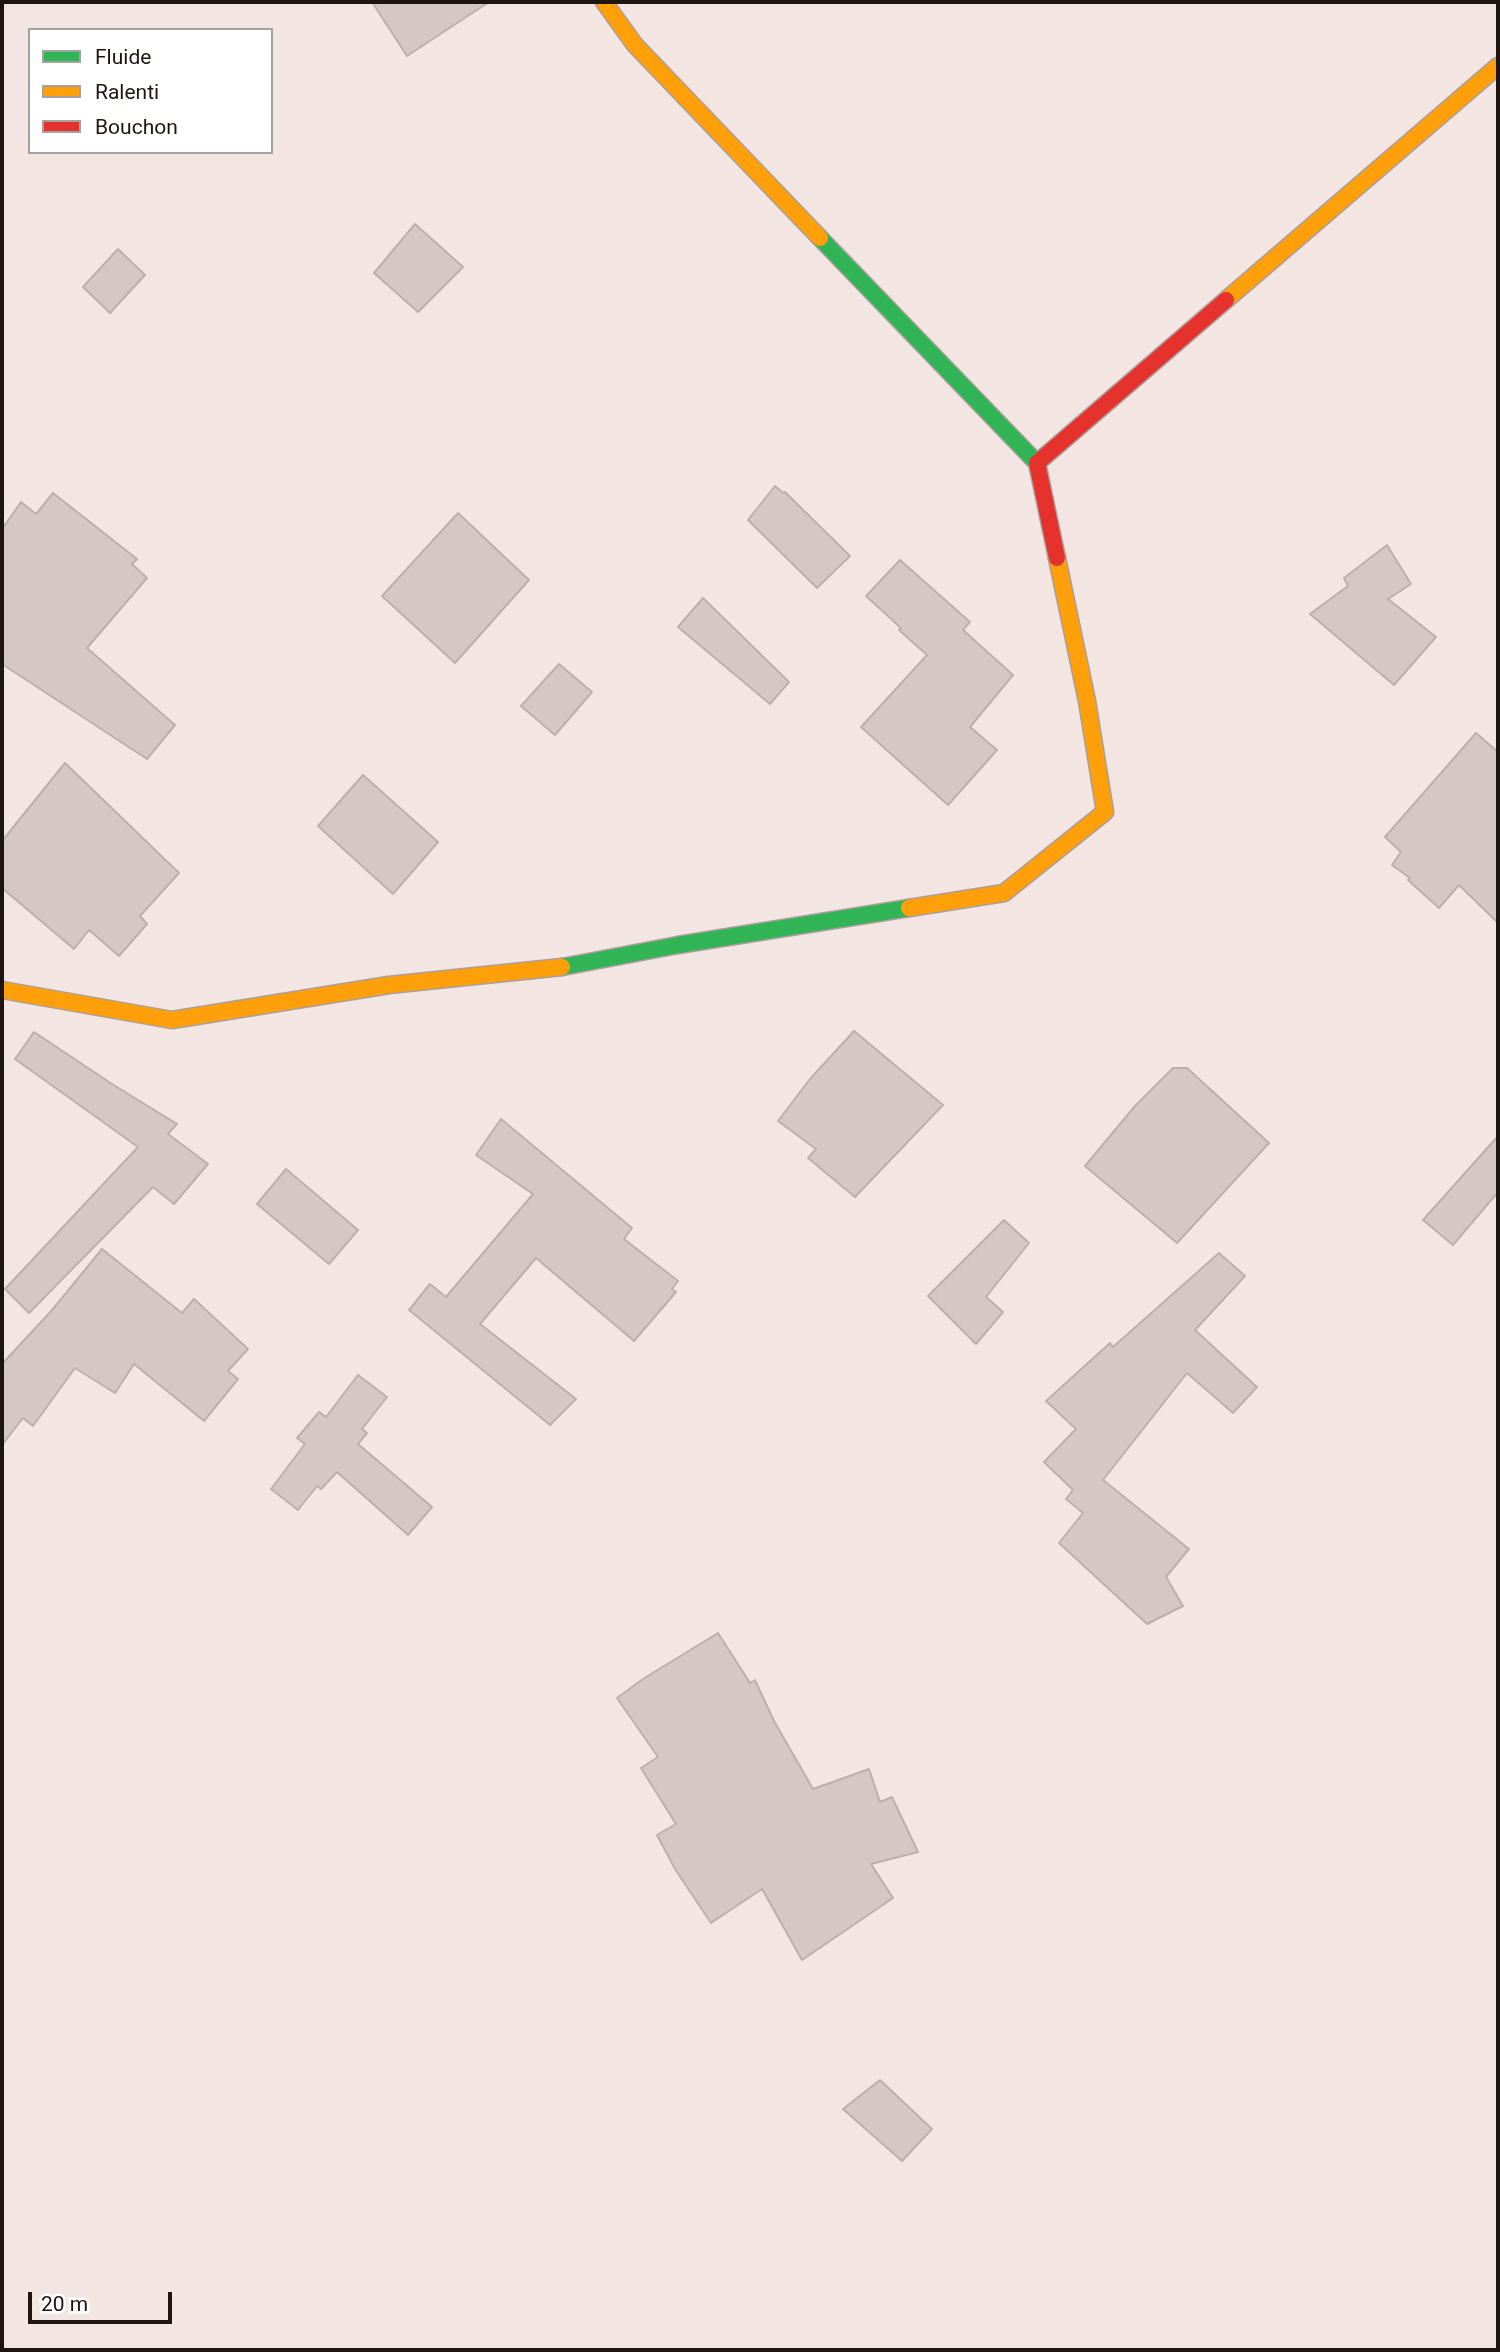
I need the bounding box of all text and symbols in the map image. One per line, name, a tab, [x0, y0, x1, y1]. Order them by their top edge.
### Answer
legend	[28, 28, 273, 154]
text: Fluide	[95, 45, 151, 69]
text: Ralenti	[95, 80, 159, 104]
text: Bouchon	[95, 115, 178, 139]
scale bar	[32, 2278, 175, 2322]
text: 20 m	[41, 2292, 88, 2316]

